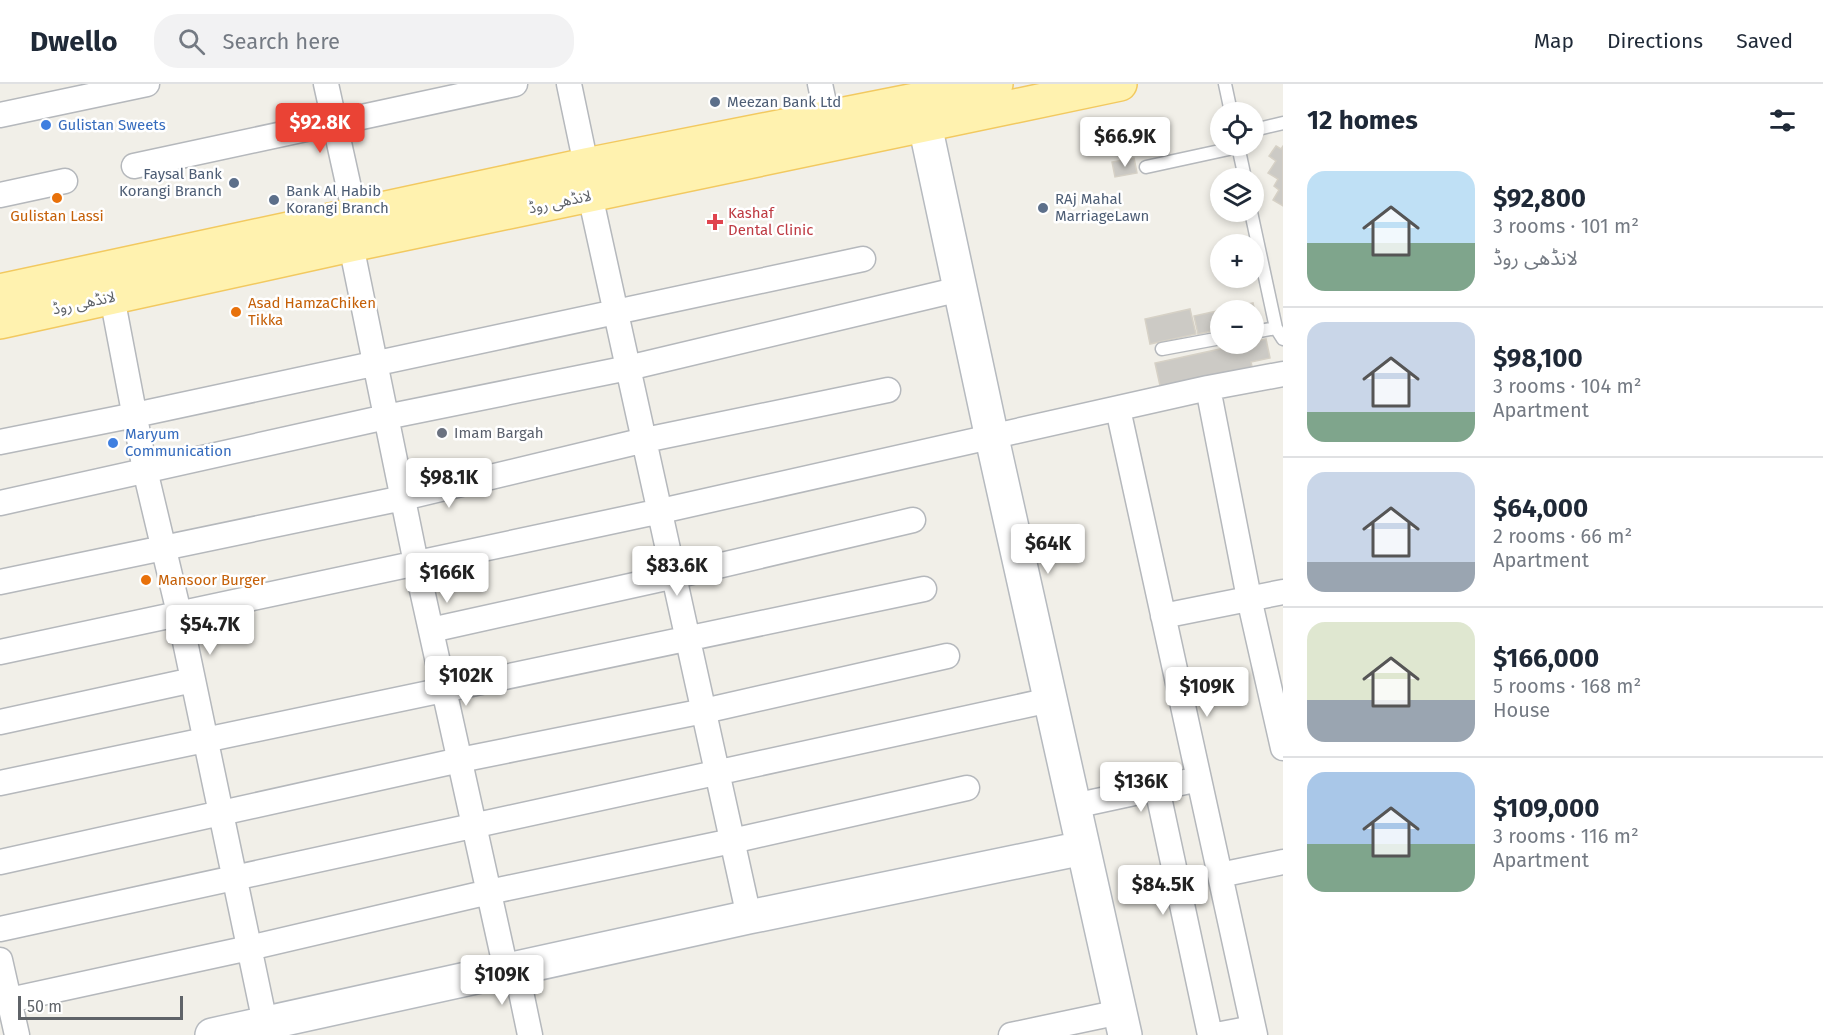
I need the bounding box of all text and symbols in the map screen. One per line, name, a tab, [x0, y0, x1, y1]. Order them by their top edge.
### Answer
search box	[154, 14, 574, 68]
text: Dwello	[30, 25, 118, 58]
icon: search	[175, 25, 208, 58]
text: Search here	[223, 28, 340, 55]
text: Map	[1534, 28, 1574, 54]
text: Directions	[1607, 28, 1703, 54]
text: Saved	[1736, 28, 1793, 54]
place label: Meezan Bank Ltd	[727, 93, 841, 111]
marker: Meezan Bank Ltd	[708, 95, 722, 109]
map controls	[1210, 102, 1264, 354]
button: locate	[1210, 102, 1264, 156]
pin: $92.8K	[271, 103, 369, 154]
icon: filters	[1766, 104, 1799, 137]
text: 12 homes	[1307, 105, 1418, 136]
text: $92.8K	[290, 110, 350, 134]
place label: Gulistan Sweets	[58, 116, 166, 134]
pin: $66.9K	[1076, 117, 1174, 168]
marker: Gulistan Sweets	[39, 118, 53, 132]
text: $66.9K	[1094, 124, 1156, 148]
place label: Faysal Bank Korangi Branch	[119, 165, 222, 200]
button: layers	[1210, 168, 1264, 222]
marker: Faysal Bank Korangi Branch	[227, 176, 241, 190]
place label: Bank Al Habib Korangi Branch	[286, 182, 389, 217]
text: $92,800	[1493, 183, 1586, 214]
street label: لانڈھی روڈ	[527, 187, 593, 217]
place label: RAj Mahal MarriageLawn	[1055, 190, 1149, 225]
marker: Gulistan Lassi	[50, 191, 64, 205]
marker: Bank Al Habib Korangi Branch	[267, 193, 281, 207]
icon: home	[1355, 195, 1427, 267]
marker: RAj Mahal MarriageLawn	[1036, 201, 1050, 215]
place label: Kashaf Dental Clinic	[728, 204, 813, 239]
place label: Gulistan Lassi	[10, 207, 104, 225]
marker: Kashaf Dental Clinic	[706, 213, 724, 231]
text: 3 rooms · 101 m²	[1493, 214, 1639, 238]
button: +	[1210, 234, 1264, 288]
text: لانڈھی روڈ	[1493, 246, 1578, 270]
street label: لانڈھی روڈ	[51, 288, 117, 318]
place label: Asad HamzaChiken Tikka	[248, 294, 376, 329]
button: −	[1210, 300, 1264, 354]
marker: Asad HamzaChiken Tikka	[229, 305, 243, 319]
text: $98,100	[1493, 343, 1583, 374]
icon: home	[1355, 346, 1427, 418]
text: 3 rooms · 104 m²	[1493, 374, 1641, 398]
text: Apartment	[1493, 398, 1589, 422]
place label: Imam Bargah	[454, 424, 544, 442]
place label: Maryum Communication	[125, 425, 232, 460]
marker: Imam Bargah	[435, 426, 449, 440]
marker: Maryum Communication	[106, 436, 120, 450]
pin: $98.1K	[400, 458, 498, 509]
text: $98.1K	[420, 465, 478, 489]
text: $64,000	[1493, 493, 1588, 524]
icon: home	[1355, 496, 1427, 568]
pin: $64K	[1012, 524, 1084, 575]
text: 2 rooms · 66 m²	[1493, 524, 1632, 548]
text: $64K	[1025, 531, 1071, 555]
pin: $83.6K	[628, 546, 726, 597]
text: Apartment	[1493, 548, 1589, 572]
pin: $166K	[405, 553, 489, 604]
text: $83.6K	[646, 553, 708, 577]
text: $166K	[420, 560, 474, 584]
place label: Mansoor Burger	[158, 571, 266, 589]
marker: Mansoor Burger	[139, 573, 153, 587]
pin: $54.7K	[161, 605, 259, 656]
text: $54.7K	[180, 612, 240, 636]
text: $166,000	[1493, 643, 1599, 674]
icon: home	[1355, 646, 1427, 718]
pin: $102K	[424, 656, 508, 707]
text: $102K	[439, 663, 493, 687]
pin: $109K	[1165, 667, 1249, 718]
text: $109K	[1180, 674, 1234, 698]
text: 5 rooms · 168 m²	[1493, 674, 1641, 698]
text: House	[1493, 698, 1550, 722]
pin: $136K	[1099, 762, 1183, 813]
text: $136K	[1114, 769, 1168, 793]
text: $109,000	[1493, 793, 1599, 824]
icon: home	[1355, 796, 1427, 868]
text: 3 rooms · 116 m²	[1493, 824, 1639, 848]
text: Apartment	[1493, 848, 1589, 872]
pin: $84.5K	[1114, 865, 1212, 916]
text: $84.5K	[1132, 872, 1194, 896]
pin: $109K	[460, 955, 544, 1006]
text: $109K	[475, 962, 529, 986]
scale bar	[18, 993, 183, 1020]
text: 50 m	[27, 997, 62, 1016]

